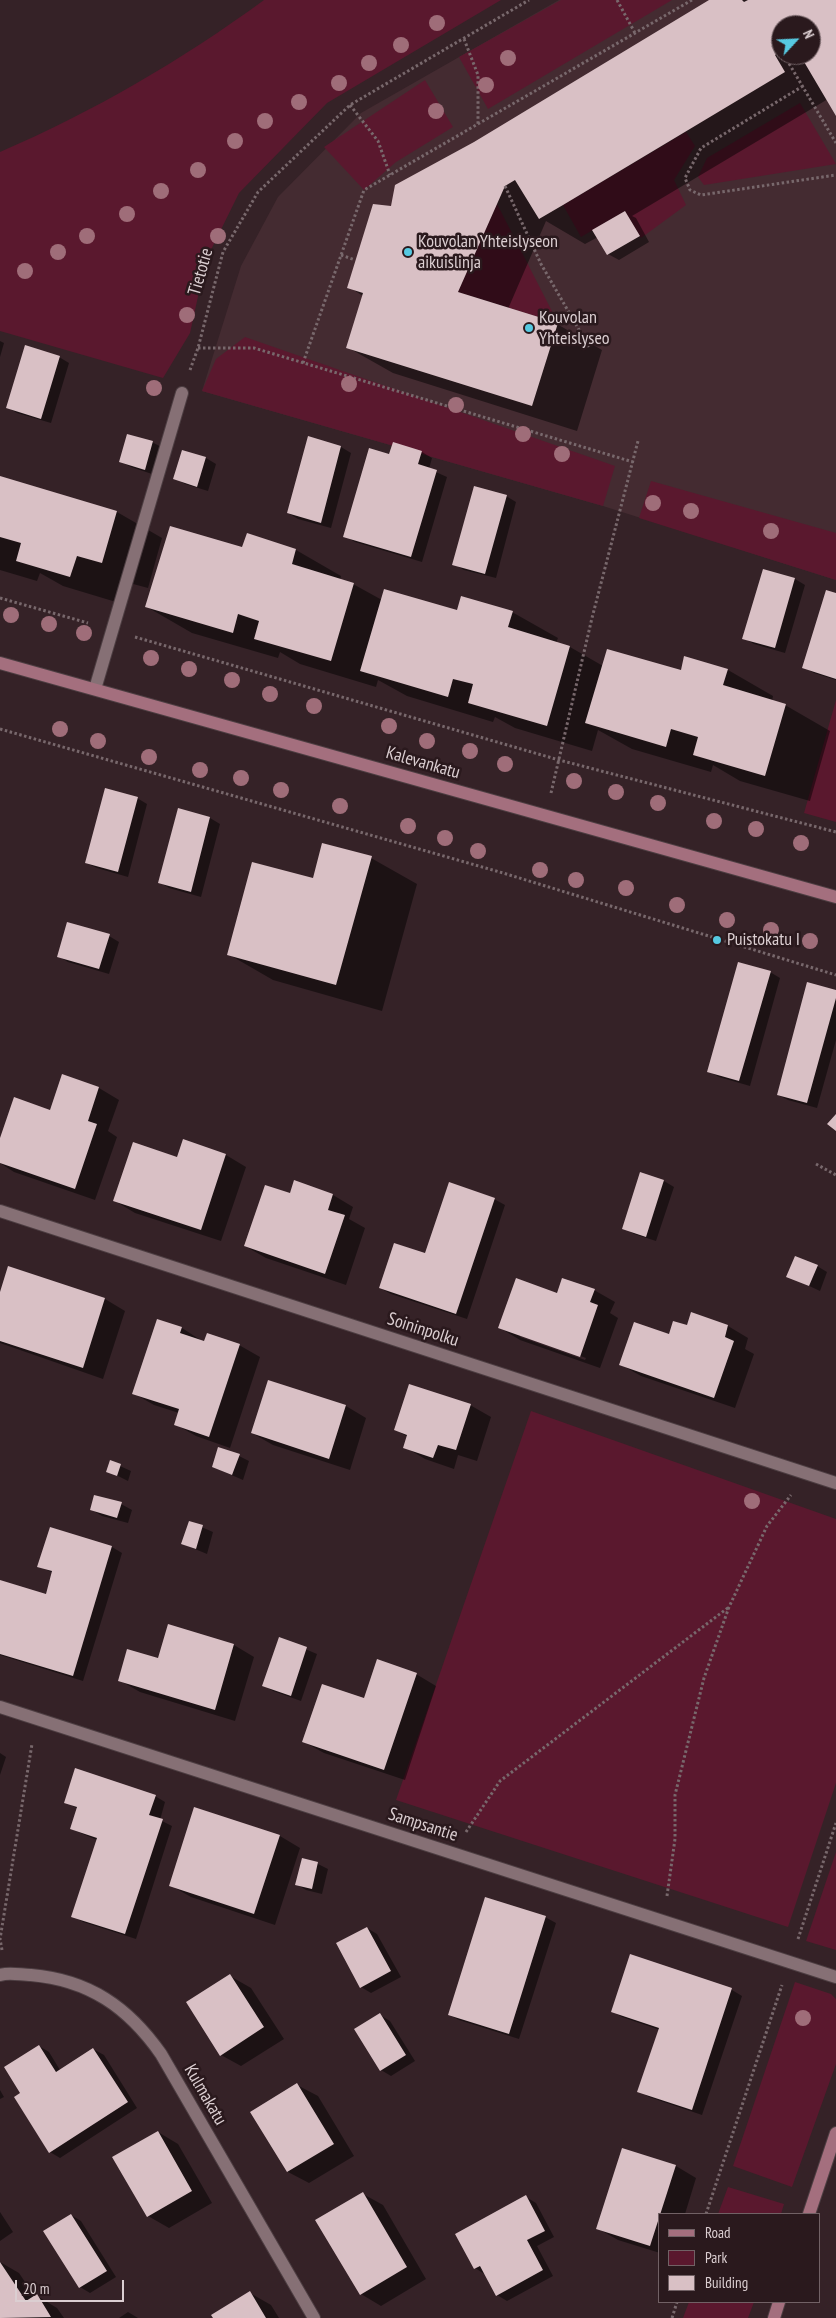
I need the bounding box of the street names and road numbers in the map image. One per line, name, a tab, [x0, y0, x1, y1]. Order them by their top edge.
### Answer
street label: Tietotie	[184, 246, 218, 298]
street label: Kalevankatu	[383, 742, 463, 784]
street label: Soininpolku	[385, 1308, 461, 1352]
street label: Sampsantie	[385, 1804, 461, 1846]
street label: Kulmakatu	[179, 2061, 231, 2129]

